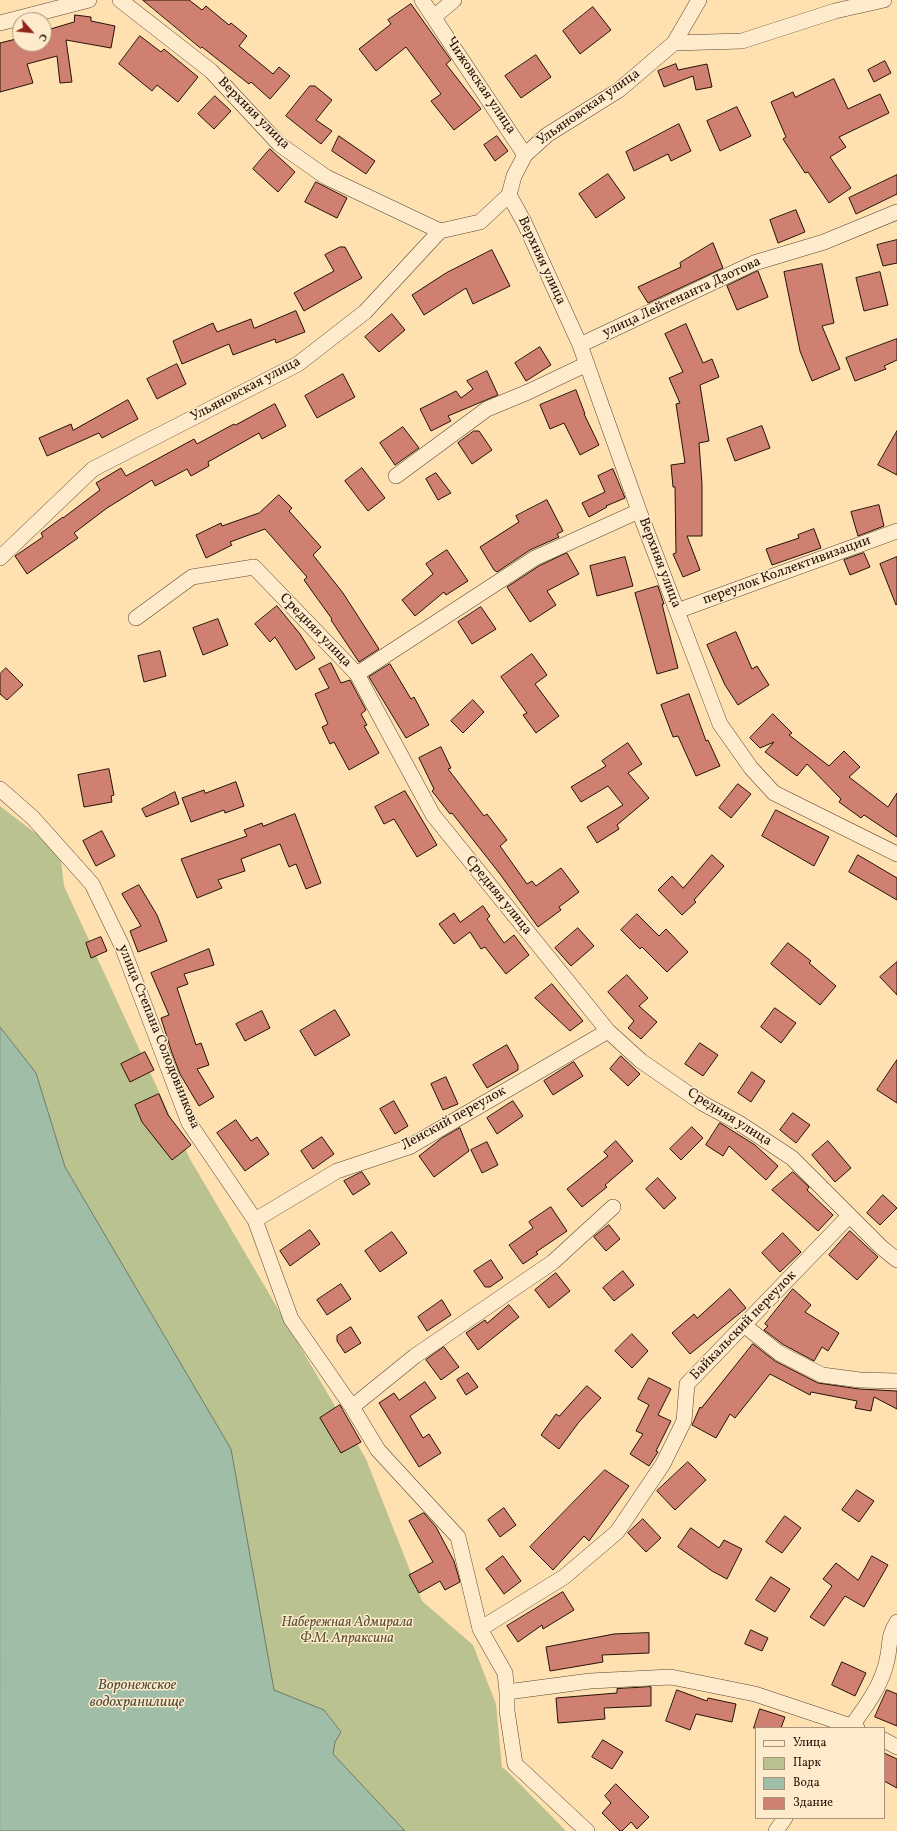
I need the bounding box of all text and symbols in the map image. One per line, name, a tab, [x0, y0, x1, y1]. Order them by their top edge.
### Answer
north arrow	[12, 12, 52, 52]
text: С	[34, 31, 51, 44]
street label: Чижовская улица	[441, 34, 519, 138]
street label: Ульяновская улица	[534, 66, 644, 150]
street label: Верхняя улица	[213, 74, 293, 154]
street label: Верхняя улица	[513, 214, 569, 308]
street label: улица Лейтенанта Дзотова	[600, 254, 764, 342]
street label: Ульяновская улица	[188, 354, 304, 426]
street label: Верхняя улица	[634, 516, 684, 610]
street label: переулок Коллективизации	[701, 533, 873, 609]
street label: Средняя улица	[275, 590, 355, 672]
street label: Средняя улица	[461, 853, 535, 939]
street label: улица Степана Солодовникова	[113, 942, 203, 1132]
street label: Ленский переулок	[399, 1083, 509, 1155]
street label: Средняя улица	[684, 1085, 774, 1151]
street label: Байкальский переулок	[687, 1268, 801, 1384]
park label: Набережная Адмирала Ф.М. Апраксина	[281, 1615, 413, 1648]
water label: Воронежское водохранилище	[90, 1677, 184, 1712]
legend	[755, 1727, 885, 1819]
text: Улица	[793, 1735, 826, 1751]
text: Парк	[793, 1755, 821, 1771]
text: Вода	[793, 1775, 820, 1791]
text: Здание	[793, 1795, 833, 1811]

